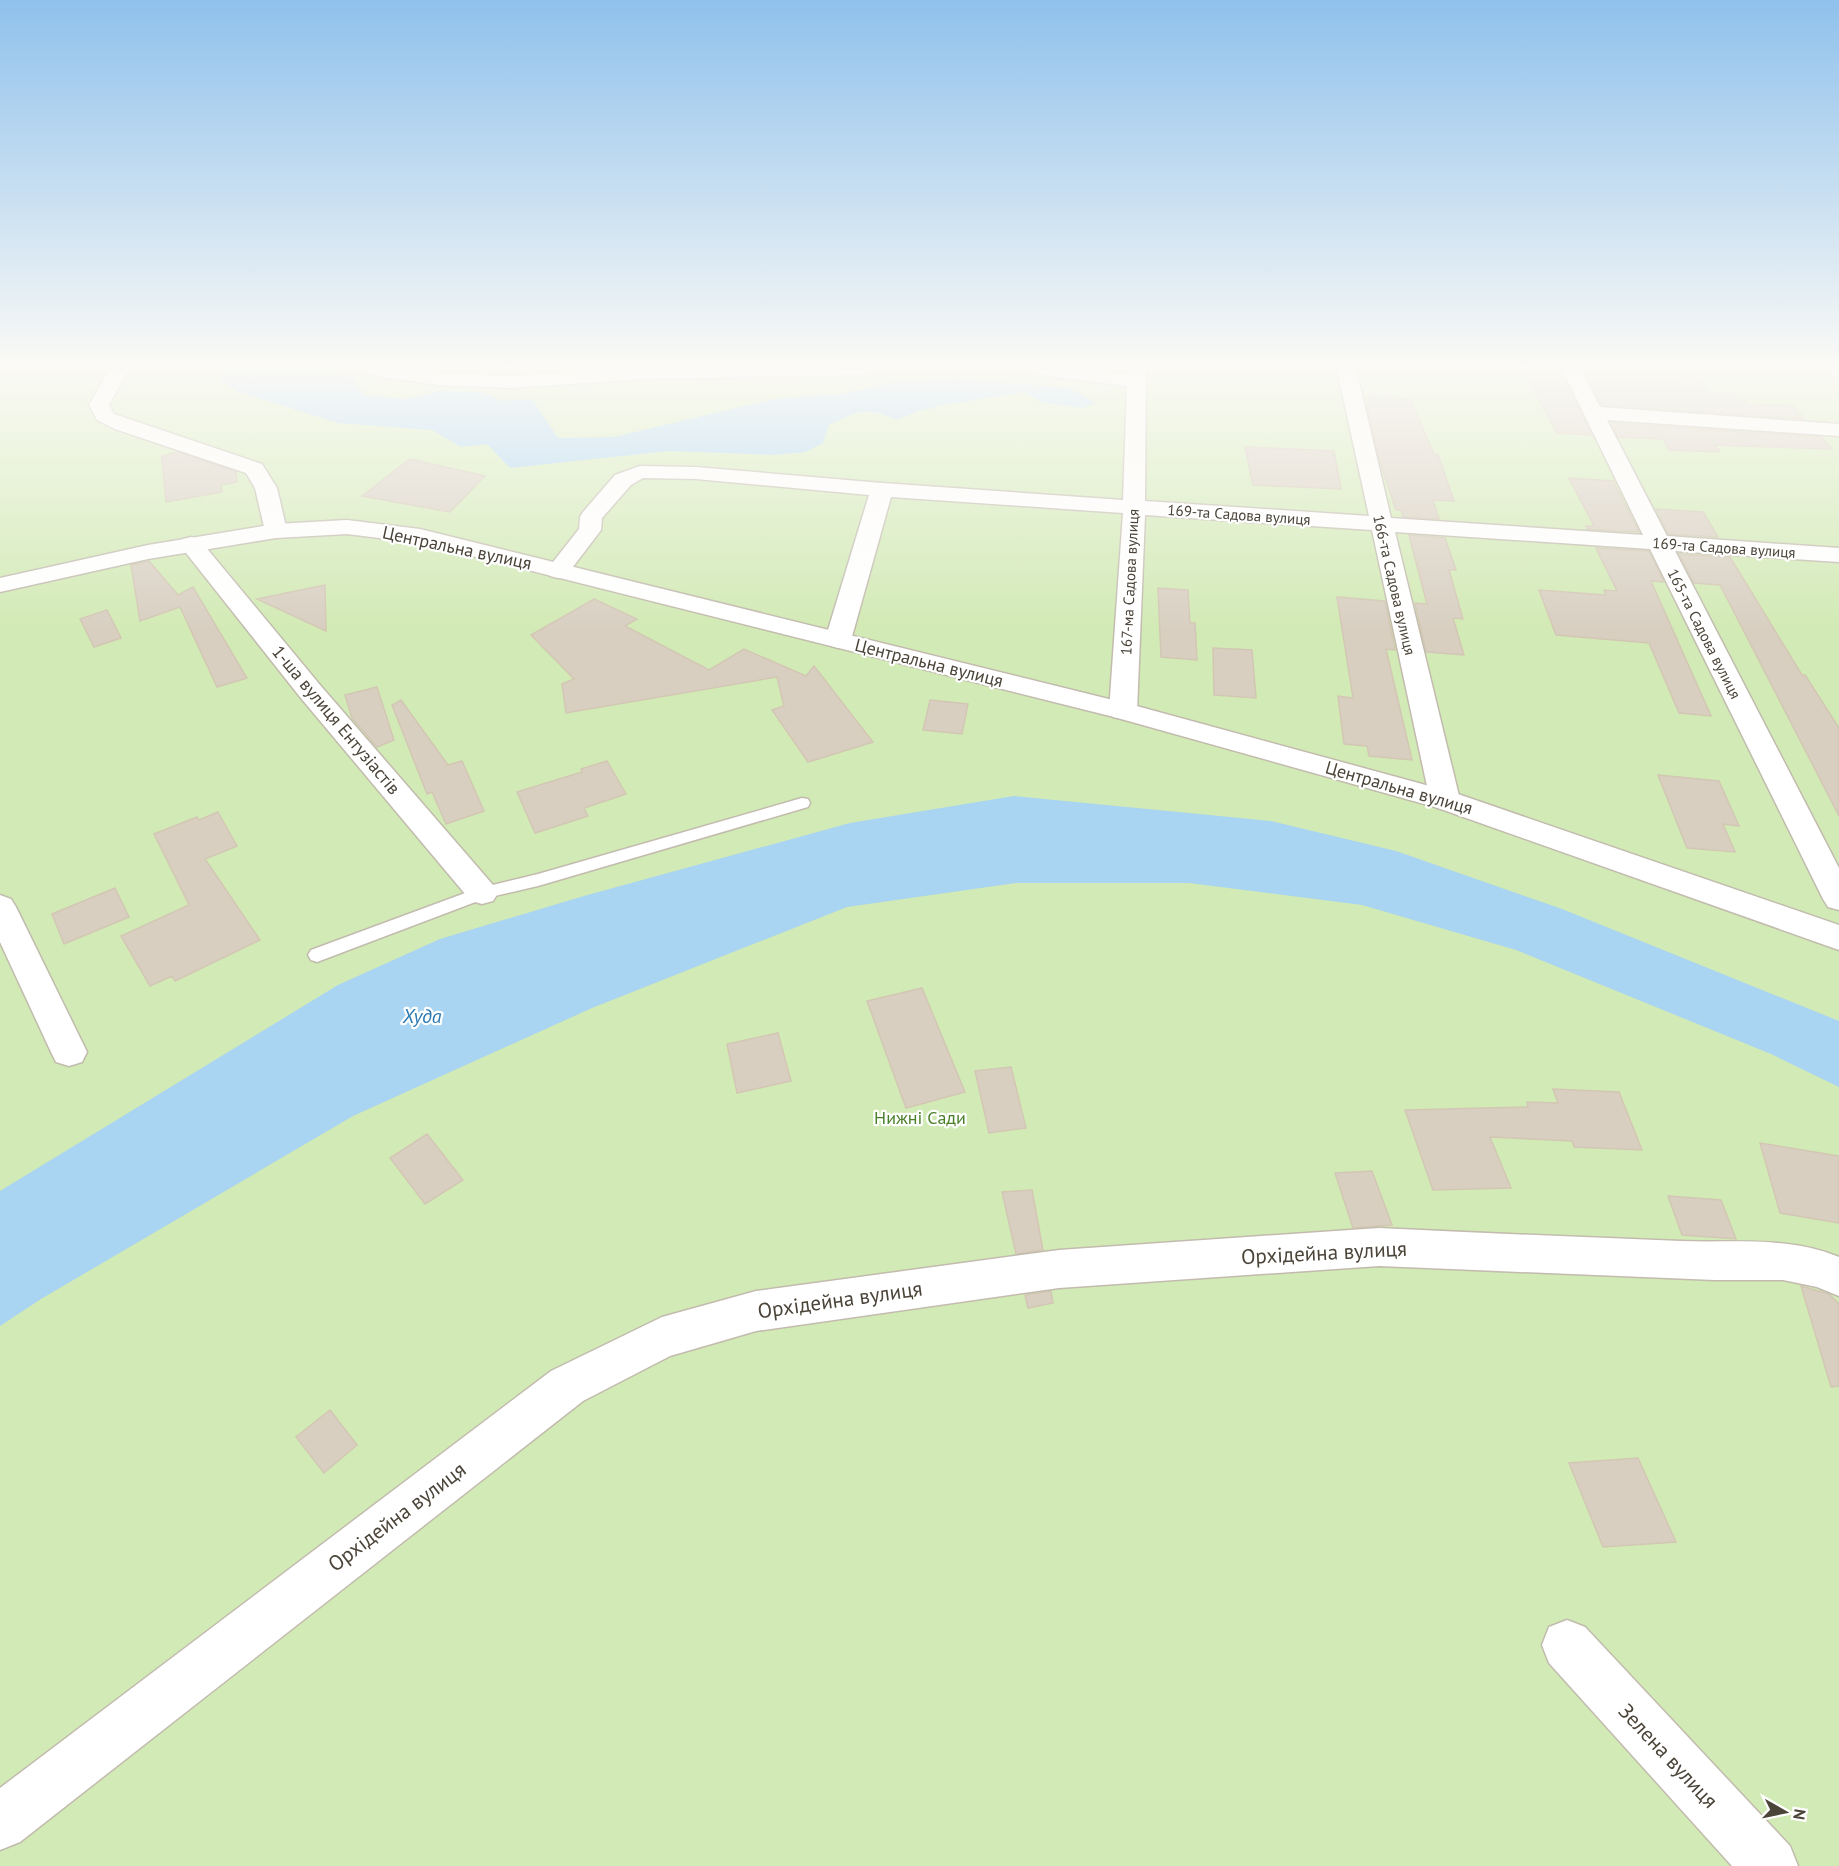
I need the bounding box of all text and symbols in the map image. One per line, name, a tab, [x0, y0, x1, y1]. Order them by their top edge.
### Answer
street label: 169-та Садова вулиця	[1167, 500, 1311, 529]
street label: 167-ма Садова вулиця	[1116, 508, 1143, 656]
street label: 166-та Садова вулиця	[1369, 513, 1420, 657]
street label: Центральна вулиця	[380, 520, 534, 575]
street label: 169-та Садова вулиця	[1652, 533, 1796, 562]
street label: 165-та Садова вулиця	[1663, 566, 1745, 702]
street label: Центральна вулиця	[853, 633, 1006, 692]
street label: 1-ша вулиця Ентузіастів	[267, 640, 406, 799]
street label: Центральна вулиця	[1323, 756, 1475, 820]
water label: Худа	[401, 1003, 442, 1029]
park label: Нижні Сади	[874, 1106, 966, 1129]
street label: Орхідейна вулиця	[1240, 1235, 1408, 1270]
street label: Орхідейна вулиця	[756, 1275, 924, 1324]
street label: Орхідейна вулиця	[322, 1456, 471, 1577]
street label: Зелена вулиця	[1613, 1698, 1724, 1814]
north arrow	[1755, 1782, 1815, 1842]
text: N	[1789, 1808, 1811, 1821]

